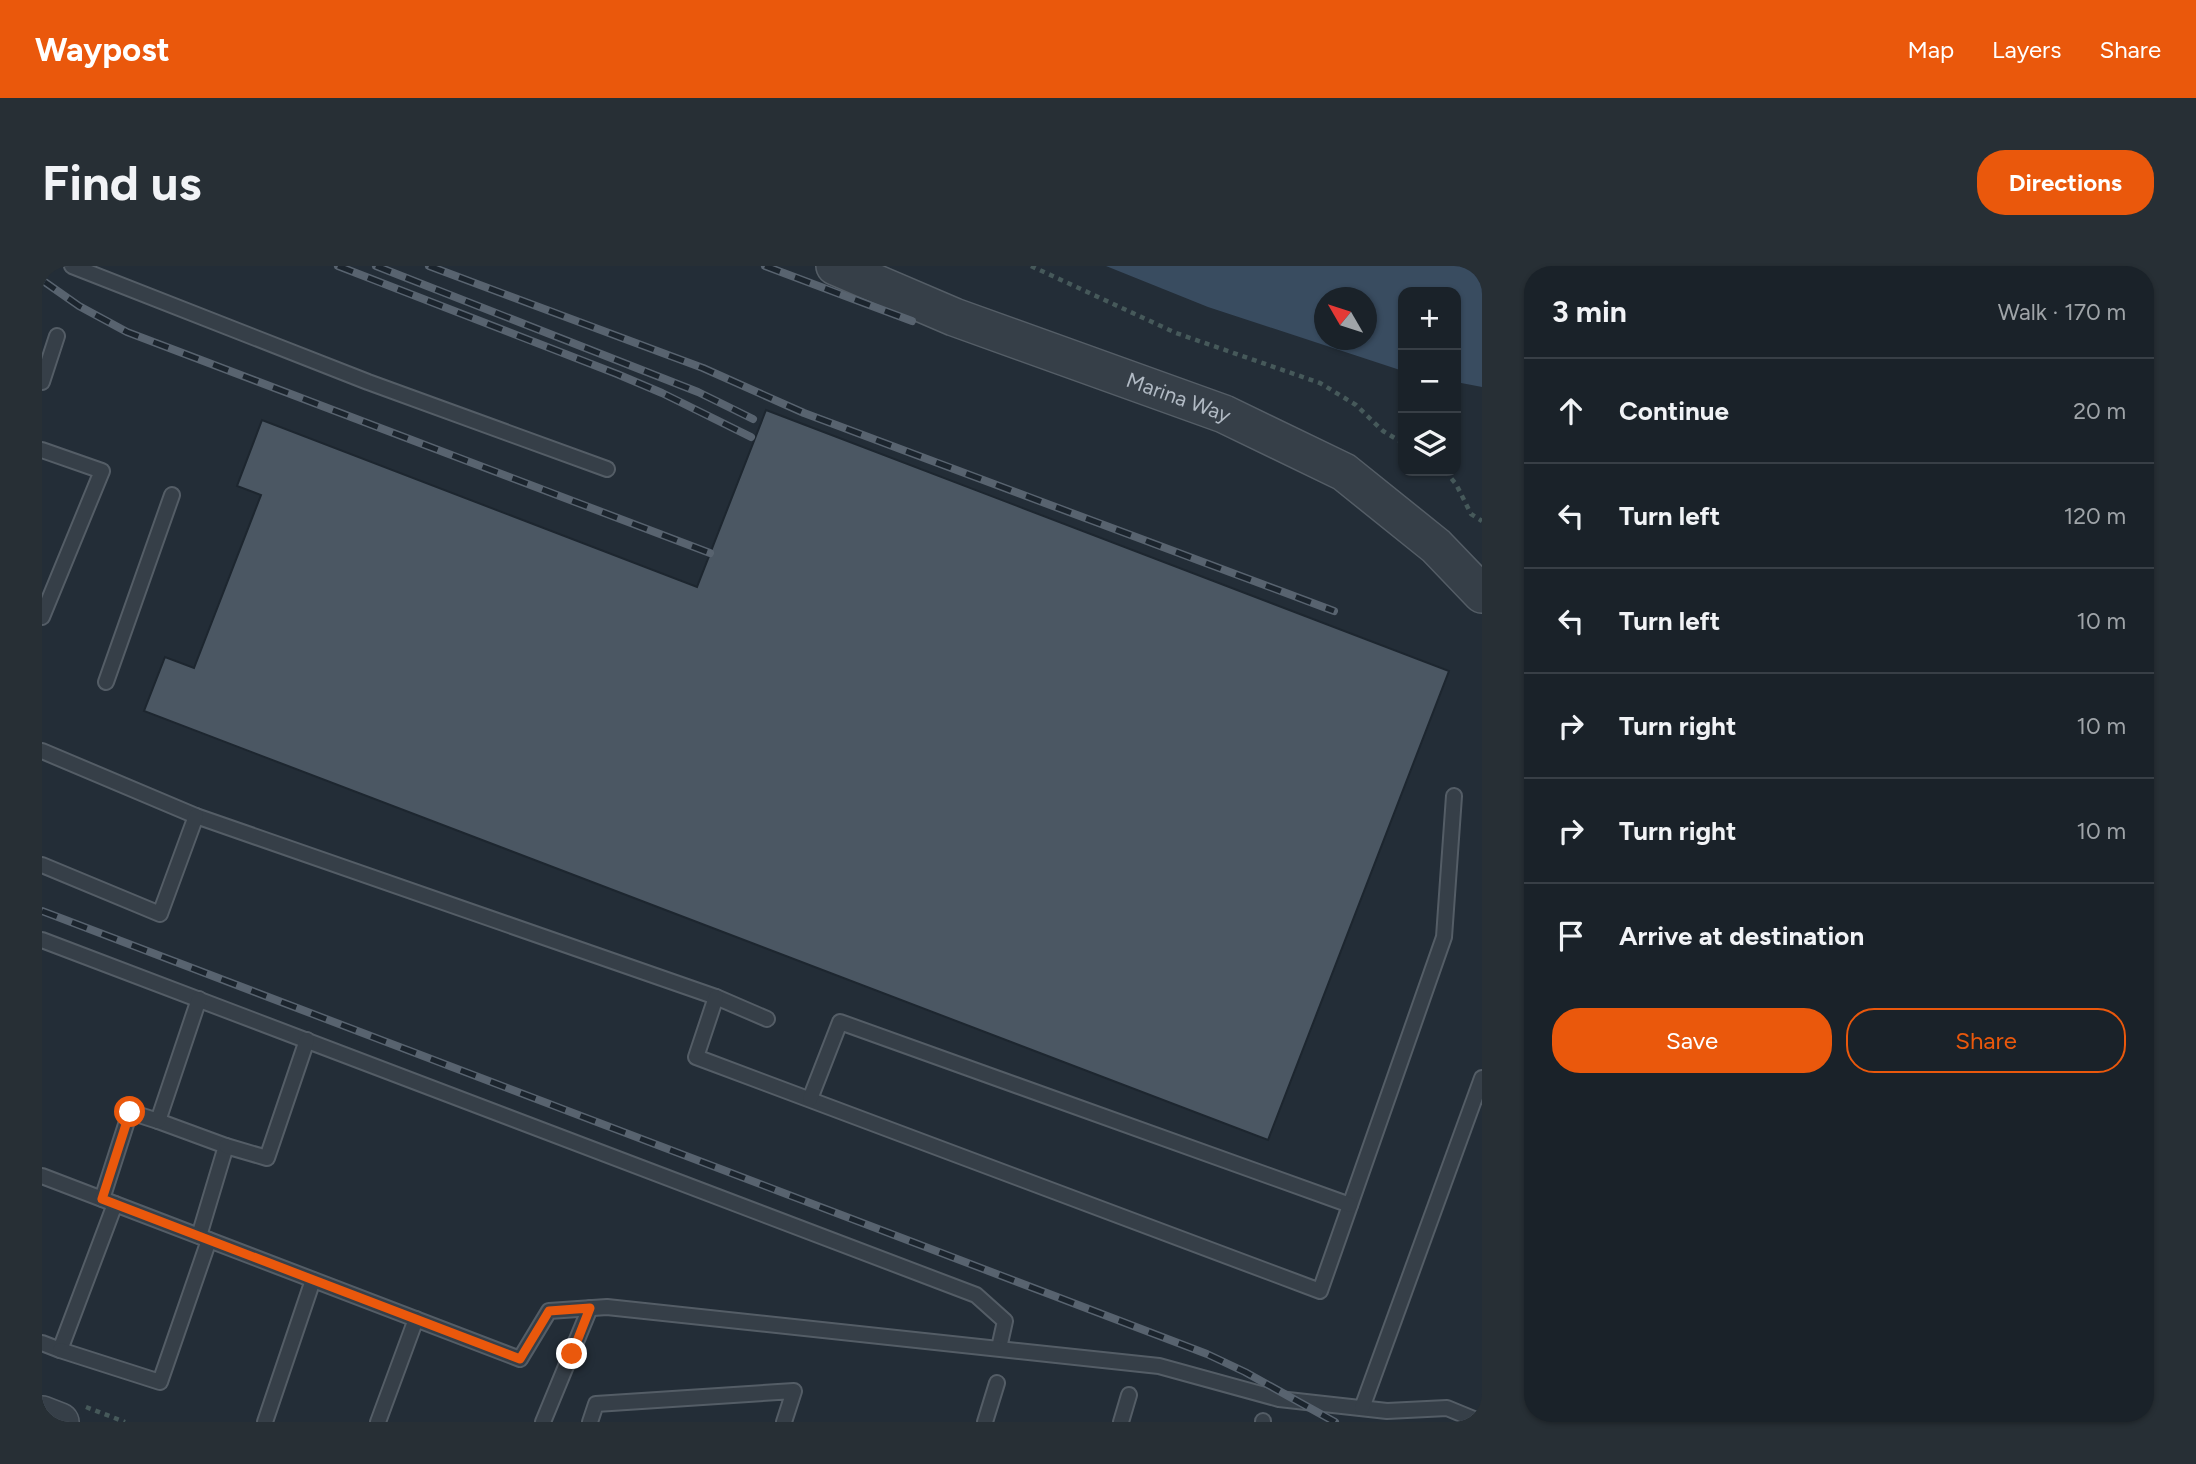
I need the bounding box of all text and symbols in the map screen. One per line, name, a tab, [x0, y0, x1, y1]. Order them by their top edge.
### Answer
text: Waypost	[35, 30, 170, 69]
text: Map	[1907, 35, 1954, 64]
text: Layers	[1992, 35, 2061, 64]
text: Share	[2099, 35, 2161, 64]
button: Directions	[1977, 150, 2154, 215]
text: Find us	[42, 153, 201, 212]
north arrow	[1314, 287, 1377, 350]
map controls	[1398, 287, 1461, 476]
button: +	[1398, 287, 1461, 350]
text: 3 min	[1552, 293, 1627, 330]
text: Walk · 170 m	[1998, 298, 2126, 326]
button: −	[1398, 350, 1461, 413]
street label: Marina Way	[1123, 367, 1235, 427]
icon: ahead	[1552, 392, 1590, 430]
text: Continue	[1619, 395, 1729, 427]
text: 20 m	[2073, 397, 2126, 425]
button: layers	[1398, 413, 1461, 476]
icon: left	[1552, 497, 1590, 535]
text: Turn left	[1619, 500, 1720, 532]
text: 120 m	[2064, 502, 2126, 530]
icon: left	[1552, 602, 1590, 640]
text: Turn left	[1619, 605, 1720, 637]
text: 10 m	[2077, 607, 2126, 635]
icon: right	[1552, 707, 1590, 745]
text: Turn right	[1619, 710, 1736, 742]
text: 10 m	[2077, 712, 2126, 740]
icon: right	[1552, 812, 1590, 850]
text: Turn right	[1619, 815, 1736, 847]
text: 10 m	[2077, 817, 2126, 845]
icon: arrive	[1552, 917, 1590, 955]
text: Arrive at destination	[1619, 920, 1864, 952]
button: Save	[1552, 1008, 1832, 1073]
button: Share	[1846, 1008, 2126, 1073]
route start	[114, 1096, 145, 1127]
route end	[556, 1338, 587, 1369]

